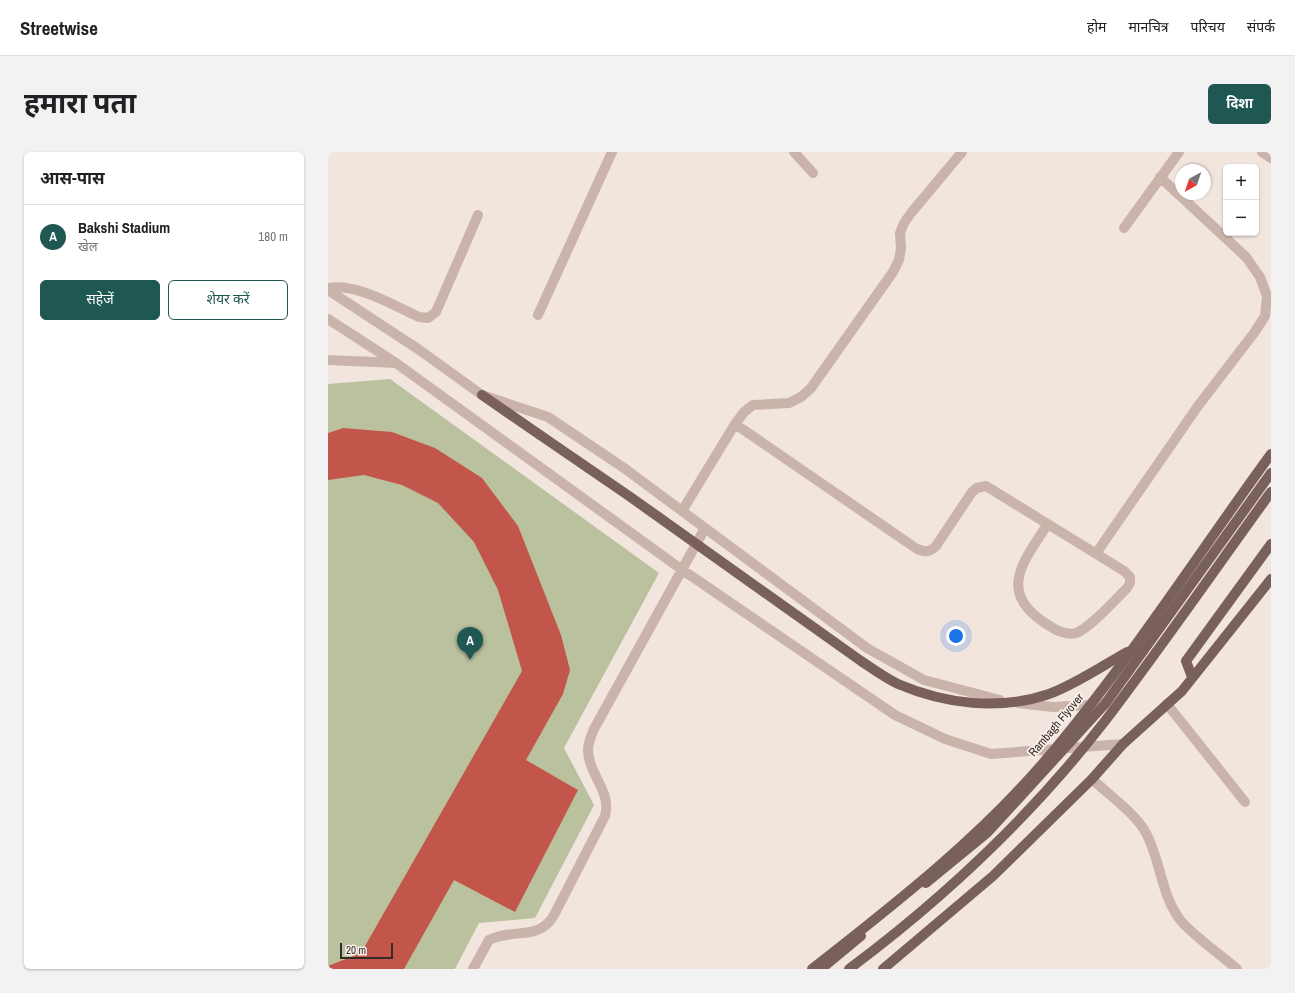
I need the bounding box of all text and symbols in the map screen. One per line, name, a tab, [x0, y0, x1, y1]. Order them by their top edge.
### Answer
text: Streetwise	[20, 15, 98, 41]
text: होम	[1087, 18, 1106, 36]
text: मानचित्र	[1128, 18, 1169, 36]
text: परिचय	[1191, 18, 1225, 36]
text: संपर्क	[1247, 18, 1275, 36]
text: हमारा पता	[24, 84, 136, 122]
button: दिशा	[1208, 84, 1271, 124]
north arrow	[1175, 164, 1211, 200]
map controls	[1223, 164, 1259, 236]
button: +	[1223, 164, 1259, 200]
text: आस-पास	[40, 166, 105, 189]
button: −	[1223, 200, 1259, 236]
text: Bakshi Stadium	[78, 217, 170, 238]
text: A	[49, 228, 57, 245]
text: 180 m	[258, 228, 288, 245]
text: खेल	[78, 238, 97, 255]
button: सहेजें	[40, 280, 160, 320]
button: शेयर करें	[168, 280, 288, 320]
your location	[946, 626, 966, 646]
pin: A	[457, 627, 483, 660]
street label: Rambagh Flyover	[1025, 690, 1088, 760]
scale bar	[340, 941, 393, 960]
text: 20 m	[346, 943, 366, 957]

